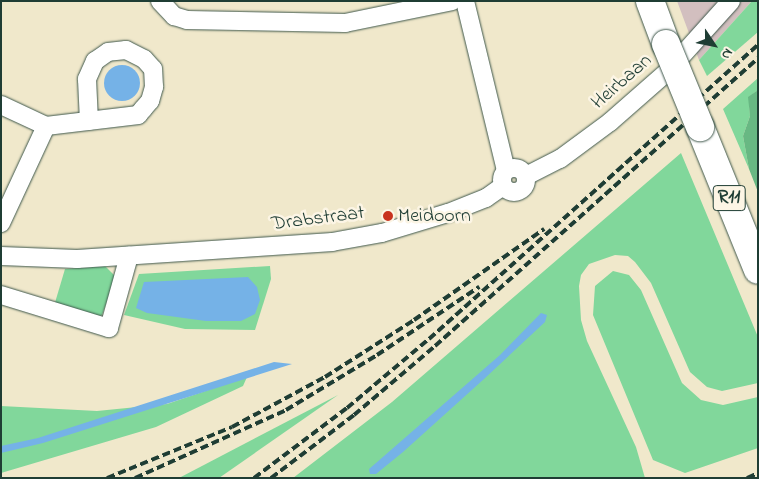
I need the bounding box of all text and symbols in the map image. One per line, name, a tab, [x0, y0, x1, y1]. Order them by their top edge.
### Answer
north arrow	[689, 20, 739, 70]
text: N	[716, 44, 738, 63]
street label: Heirbaan	[587, 49, 657, 115]
road number: R11	[712, 182, 746, 214]
street label: Drabstraat	[270, 201, 366, 237]
place label: Meidoorn	[398, 204, 471, 228]
marker: Meidoorn	[382, 210, 394, 222]

